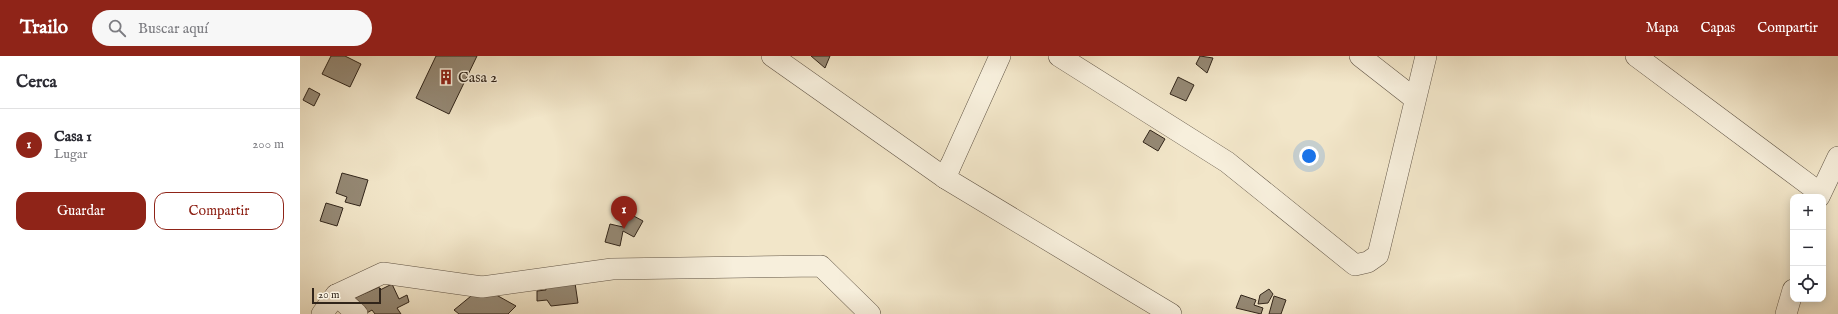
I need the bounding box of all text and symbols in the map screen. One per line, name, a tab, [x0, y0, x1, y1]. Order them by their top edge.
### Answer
search box	[92, 10, 372, 46]
text: Trailo	[20, 16, 68, 40]
icon: search	[106, 17, 128, 39]
text: Buscar aquí	[138, 19, 208, 38]
text: Mapa	[1646, 19, 1679, 37]
text: Capas	[1701, 19, 1735, 37]
text: Compartir	[1757, 19, 1818, 37]
building icon: Casa 2	[437, 68, 455, 86]
place label: Casa 2	[458, 68, 497, 87]
text: Cerca	[16, 72, 57, 93]
text: Casa 1	[54, 127, 92, 146]
text: 1	[27, 136, 31, 153]
text: 200 m	[252, 136, 284, 153]
text: Lugar	[54, 146, 87, 163]
your location	[1299, 146, 1319, 166]
button: Guardar	[16, 192, 146, 230]
button: Compartir	[154, 192, 284, 230]
map controls	[1790, 194, 1826, 302]
button: +	[1790, 194, 1826, 230]
pin: 1	[611, 196, 637, 229]
button: −	[1790, 230, 1826, 266]
button: locate	[1790, 266, 1826, 302]
scale bar	[312, 286, 381, 305]
text: 20 m	[318, 288, 339, 302]

